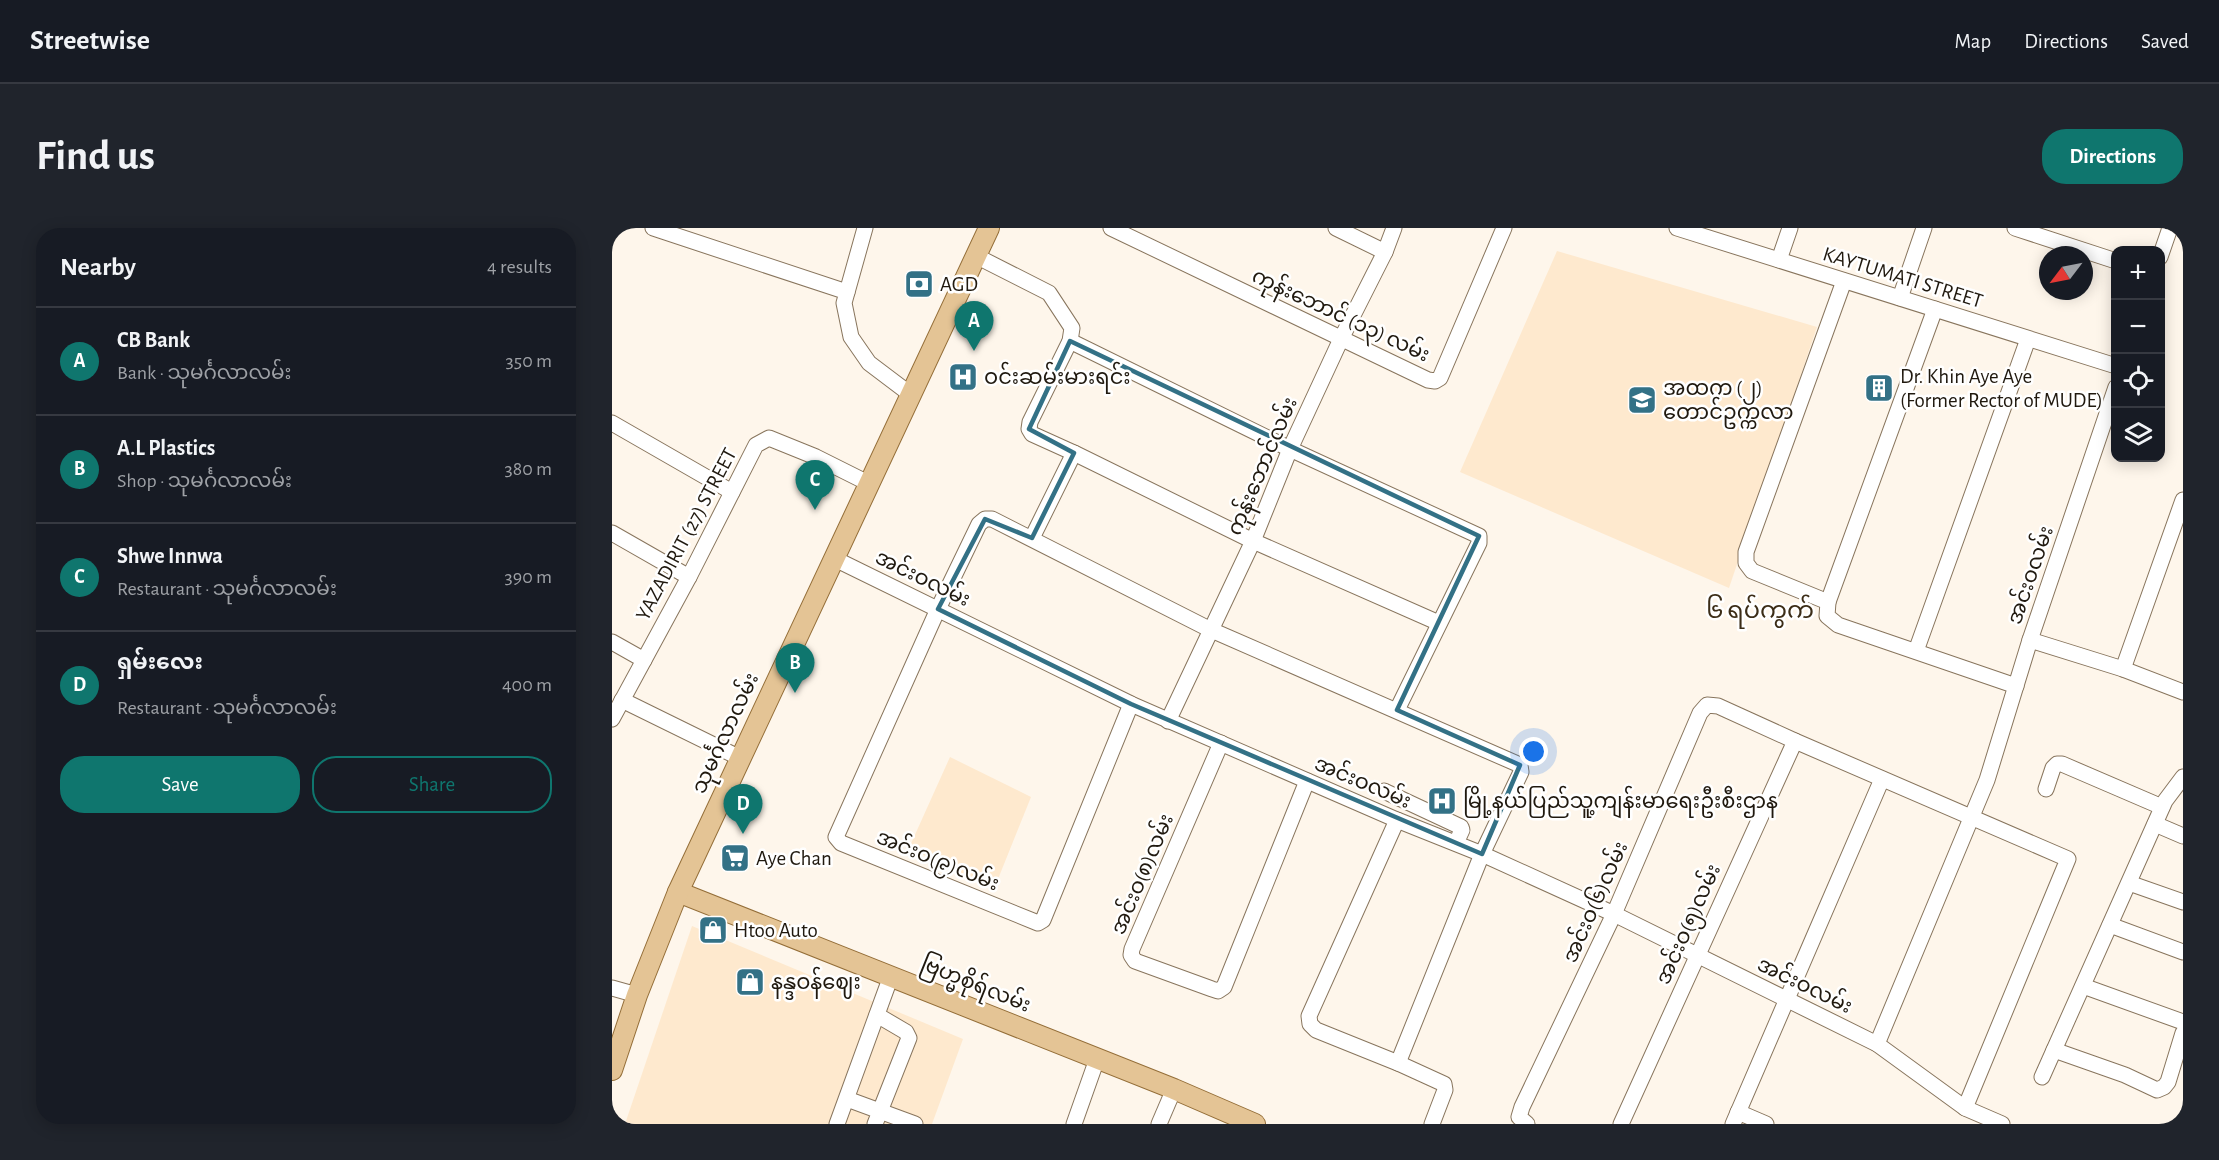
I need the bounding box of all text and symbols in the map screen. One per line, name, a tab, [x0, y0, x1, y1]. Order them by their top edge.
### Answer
text: Streetwise	[30, 27, 150, 55]
text: Map	[1955, 31, 1991, 52]
text: Directions	[2024, 31, 2108, 52]
text: Saved	[2141, 31, 2189, 52]
button: Directions	[2042, 129, 2183, 184]
text: Find us	[36, 135, 155, 177]
street label: KAYTUMATI STREET	[1820, 243, 1985, 312]
north arrow	[2039, 246, 2093, 300]
map controls	[2111, 246, 2165, 462]
button: +	[2111, 246, 2165, 300]
text: Nearby	[60, 254, 136, 280]
text: 4 results	[487, 257, 552, 277]
street label: ကုန်းဘောင် (၁၃) လမ်း	[1246, 260, 1435, 371]
bank icon: AGD	[903, 268, 935, 300]
place label: AGD	[940, 274, 978, 295]
button: −	[2111, 300, 2165, 354]
pin: A	[954, 302, 994, 351]
text: CB Bank	[117, 329, 190, 351]
text: A	[74, 351, 86, 371]
text: 350 m	[506, 351, 552, 371]
button: locate	[2111, 354, 2165, 408]
hospital icon: ဝင်းဆမ်းမားရင်း	[947, 361, 979, 393]
place label: ဝင်းဆမ်းမားရင်း	[984, 361, 1131, 394]
text: Bank · သုမင်္ဂလာလမ်း	[117, 363, 291, 383]
place label: Dr. Khin Aye Aye (Former Rector of MUDE)	[1900, 366, 2103, 411]
building icon: Dr. Khin Aye Aye (Former Rector of MUDE)	[1863, 372, 1895, 404]
place label: အထက (၂) တောင်ဥက္ကလာ	[1663, 378, 1793, 429]
school or university icon: အထက (၂) တောင်ဥက္ကလာ	[1626, 384, 1658, 416]
street label: ကုန်းဘောင်လမ်း	[1218, 392, 1307, 541]
button: layers	[2111, 408, 2165, 462]
text: A.L Plastics	[117, 437, 215, 459]
street label: YAZADIRIT (27) STREET	[632, 445, 741, 624]
text: B	[74, 459, 85, 479]
text: 380 m	[504, 459, 552, 479]
pin: C	[796, 460, 834, 510]
text: Shop · သုမင်္ဂလာလမ်း	[117, 471, 292, 491]
street label: အင်းဝလမ်း	[1998, 521, 2057, 627]
street label: အင်းဝလမ်း	[872, 541, 976, 610]
text: Shwe Innwa	[117, 545, 223, 567]
text: C	[74, 567, 85, 587]
text: 390 m	[505, 567, 552, 587]
text: Restaurant · သုမင်္ဂလာလမ်း	[117, 579, 337, 599]
district label: ၆ ရပ်ကွက်	[1706, 594, 1814, 629]
pin: B	[776, 644, 814, 693]
text: ရှမ်းလေး	[117, 651, 203, 673]
street label: သုမင်္ဂလာလမ်း	[683, 667, 768, 799]
text: D	[73, 675, 86, 695]
text: 400 m	[502, 675, 552, 695]
text: Restaurant · သုမင်္ဂလာလမ်း	[117, 698, 337, 718]
your location	[1519, 737, 1548, 766]
street label: အင်းဝလမ်း	[1311, 747, 1416, 812]
button: Save	[60, 756, 300, 813]
button: Share	[312, 756, 552, 813]
pin: D	[724, 784, 762, 834]
hospital icon: မြို့နယ်ပြည်သူ့ကျန်းမာရေးဦးစီးဌာန	[1426, 785, 1458, 817]
place label: မြို့နယ်ပြည်သူ့ကျန်းမာရေးဦးစီးဌာန	[1463, 785, 1778, 819]
street label: အင်းဝ(၈)လမ်း	[1102, 808, 1177, 938]
street label: အင်းဝ(၉)လမ်း	[871, 821, 1004, 900]
street label: အင်းဝ(၆)လမ်း	[1554, 836, 1632, 966]
supermarket icon: Aye Chan	[719, 842, 751, 874]
place label: Aye Chan	[756, 848, 832, 869]
street label: အင်းဝ(၅)လမ်း	[1647, 858, 1730, 990]
shop icon: Htoo Auto	[697, 914, 729, 946]
place label: Htoo Auto	[734, 920, 818, 941]
street label: ဗြဟ္မစိုရ်လမ်း	[916, 947, 1036, 1022]
street label: အင်းဝလမ်း	[1754, 948, 1858, 1017]
shop icon: နန္ဒဝန်ဈေး	[734, 966, 766, 998]
place label: နန္ဒဝန်ဈေး	[771, 966, 861, 1000]

